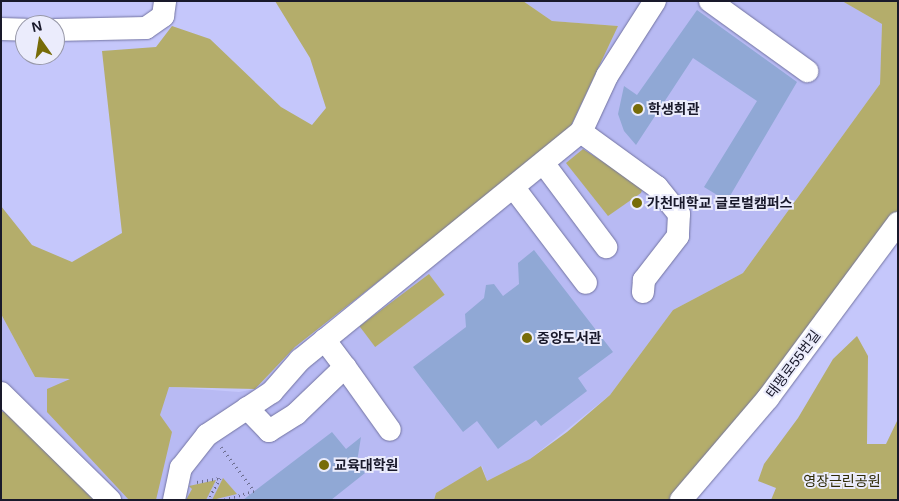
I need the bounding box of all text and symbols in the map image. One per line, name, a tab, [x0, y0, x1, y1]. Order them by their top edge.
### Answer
north arrow	[15, 15, 65, 65]
text: N	[30, 17, 44, 35]
place label: 학생회관	[648, 101, 700, 117]
marker: 학생회관	[632, 103, 644, 115]
place label: 가천대학교 글로벌캠퍼스	[647, 195, 793, 211]
marker: 가천대학교 글로벌캠퍼스	[631, 197, 643, 209]
street label: 태평로55번길	[762, 327, 824, 401]
place label: 중앙도서관	[537, 330, 601, 346]
marker: 중앙도서관	[521, 332, 533, 344]
place label: 교육대학원	[334, 457, 398, 473]
marker: 교육대학원	[318, 459, 330, 471]
park label: 영장근린공원	[803, 473, 881, 489]

